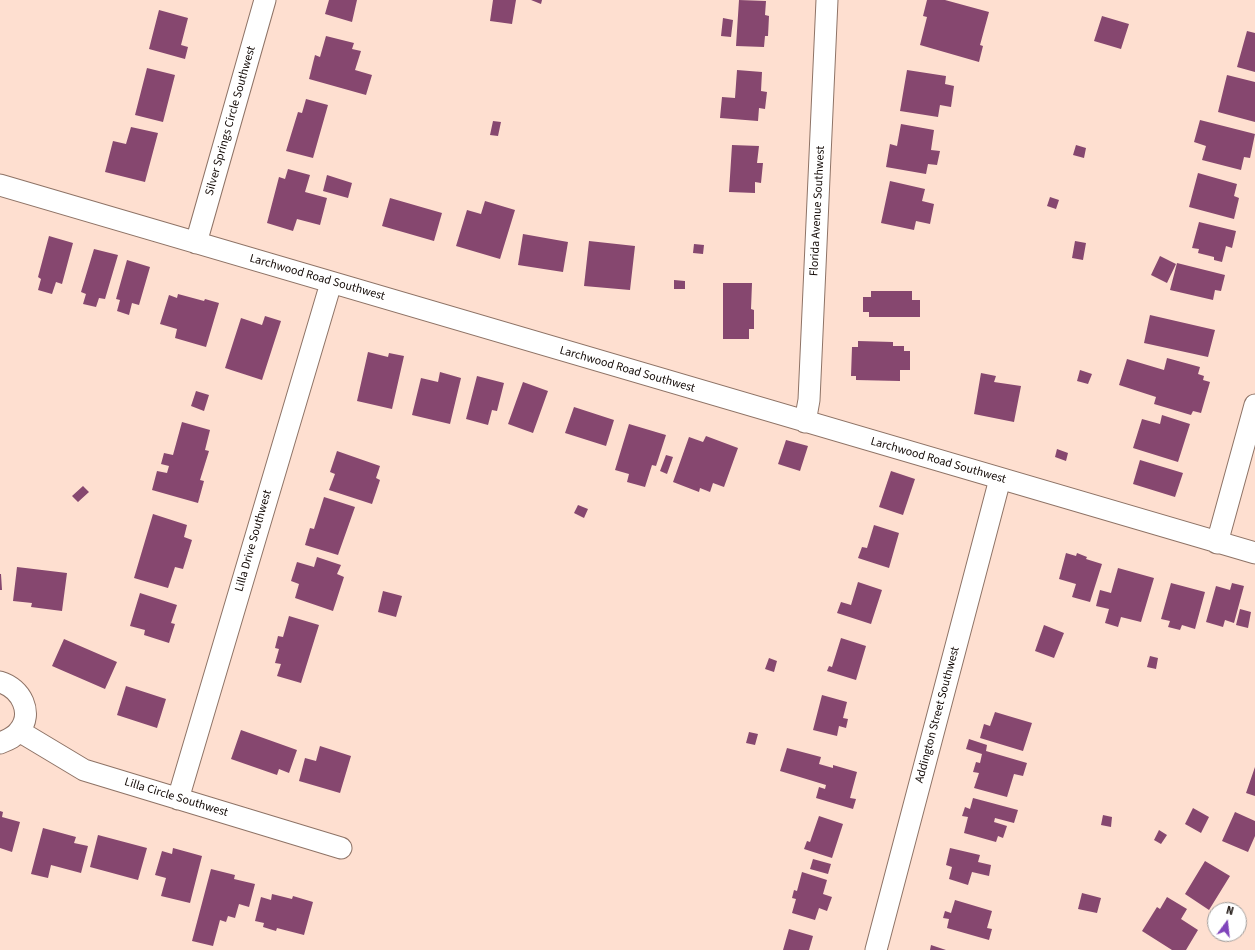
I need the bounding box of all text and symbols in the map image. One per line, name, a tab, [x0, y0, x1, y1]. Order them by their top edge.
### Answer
street label: Silver Springs Circle Southwest	[203, 45, 259, 197]
street label: Florida Avenue Southwest	[807, 145, 829, 277]
street label: Larchwood Road Southwest	[248, 252, 386, 304]
street label: Larchwood Road Southwest	[558, 344, 696, 396]
street label: Larchwood Road Southwest	[869, 435, 1007, 487]
street label: Lilla Drive Southwest	[233, 488, 275, 594]
street label: Addington Street Southwest	[913, 645, 963, 785]
street label: Lilla Circle Southwest	[122, 775, 230, 821]
north arrow	[1207, 902, 1247, 942]
text: N	[1224, 903, 1235, 919]

